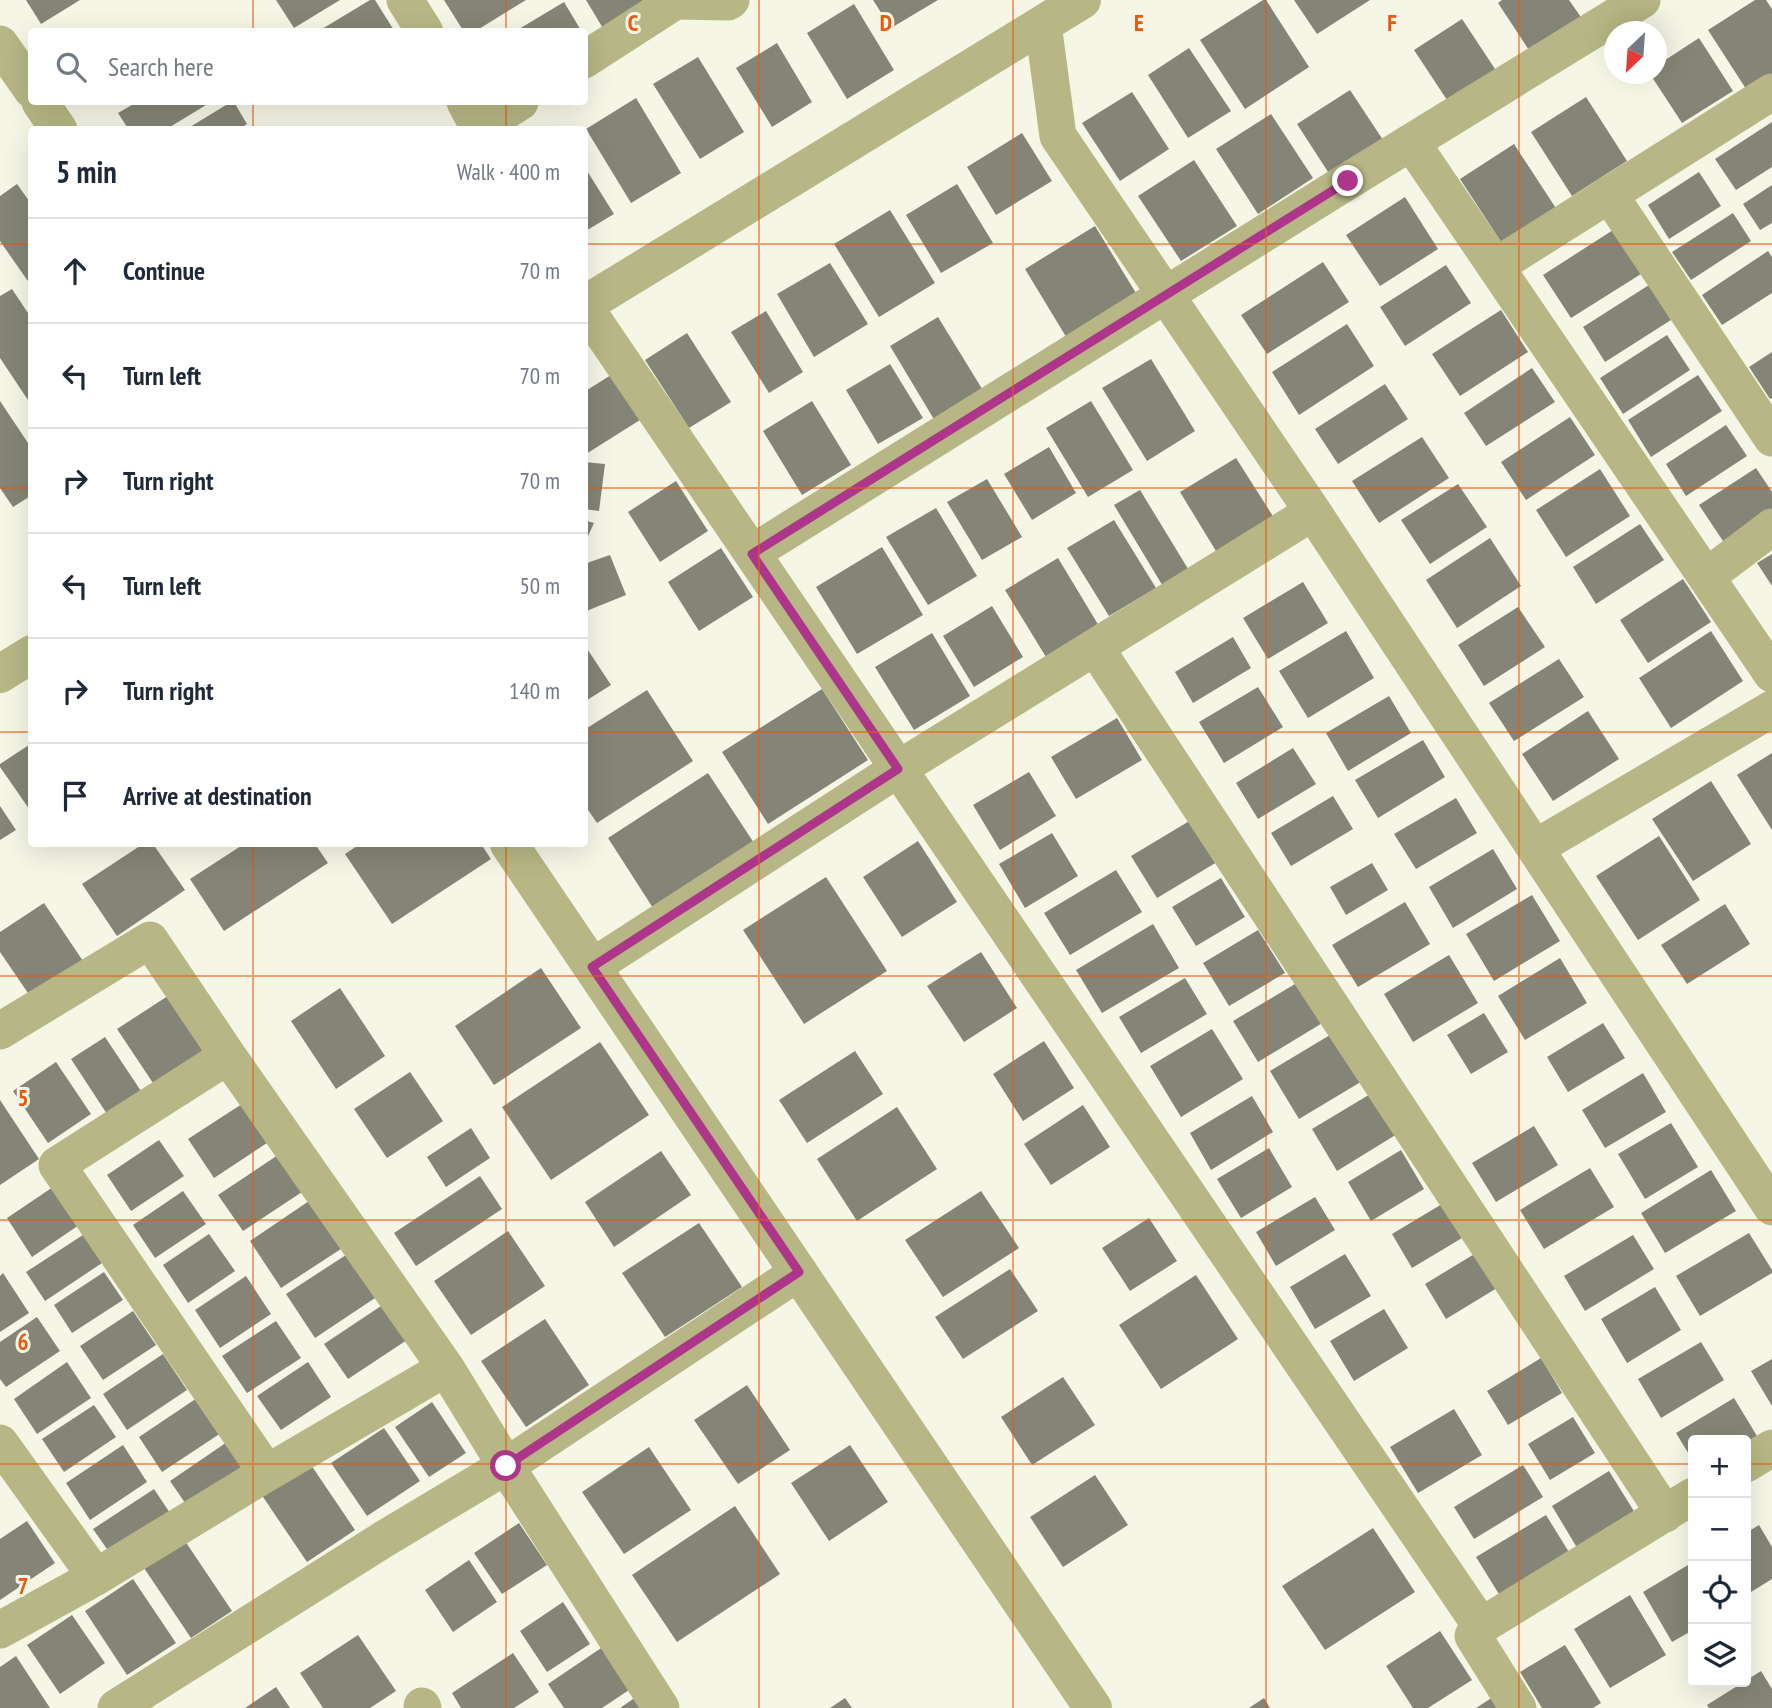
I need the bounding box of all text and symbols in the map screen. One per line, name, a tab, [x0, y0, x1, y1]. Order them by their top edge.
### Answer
text: C	[628, 8, 639, 37]
text: D	[880, 8, 892, 37]
text: E	[1134, 8, 1144, 37]
text: F	[1387, 8, 1397, 37]
north arrow	[1604, 21, 1667, 84]
search box	[28, 28, 588, 105]
icon: search	[52, 48, 90, 86]
text: Search here	[108, 50, 214, 83]
text: 5 min	[56, 152, 117, 191]
text: Walk · 400 m	[457, 157, 560, 186]
route end	[1332, 165, 1363, 196]
icon: ahead	[56, 252, 94, 290]
text: Continue	[123, 254, 205, 287]
text: 70 m	[519, 256, 560, 285]
icon: left	[56, 357, 94, 395]
text: Turn left	[123, 359, 201, 392]
text: 70 m	[519, 361, 560, 390]
icon: right	[56, 462, 94, 500]
text: Turn right	[123, 464, 214, 497]
text: 70 m	[519, 466, 560, 495]
icon: left	[56, 567, 94, 605]
text: Turn left	[123, 569, 201, 602]
text: 50 m	[519, 571, 560, 600]
icon: right	[56, 672, 94, 710]
text: Turn right	[123, 674, 214, 707]
text: 140 m	[509, 676, 560, 705]
icon: arrive	[56, 777, 94, 815]
text: Arrive at destination	[123, 779, 312, 812]
text: 5	[18, 1083, 29, 1112]
text: 6	[18, 1327, 29, 1356]
map controls	[1688, 1435, 1751, 1687]
button: +	[1688, 1435, 1751, 1498]
route start	[490, 1450, 521, 1481]
button: −	[1688, 1498, 1751, 1561]
button: locate	[1688, 1561, 1751, 1624]
text: 7	[18, 1571, 29, 1600]
button: layers	[1688, 1624, 1751, 1687]

